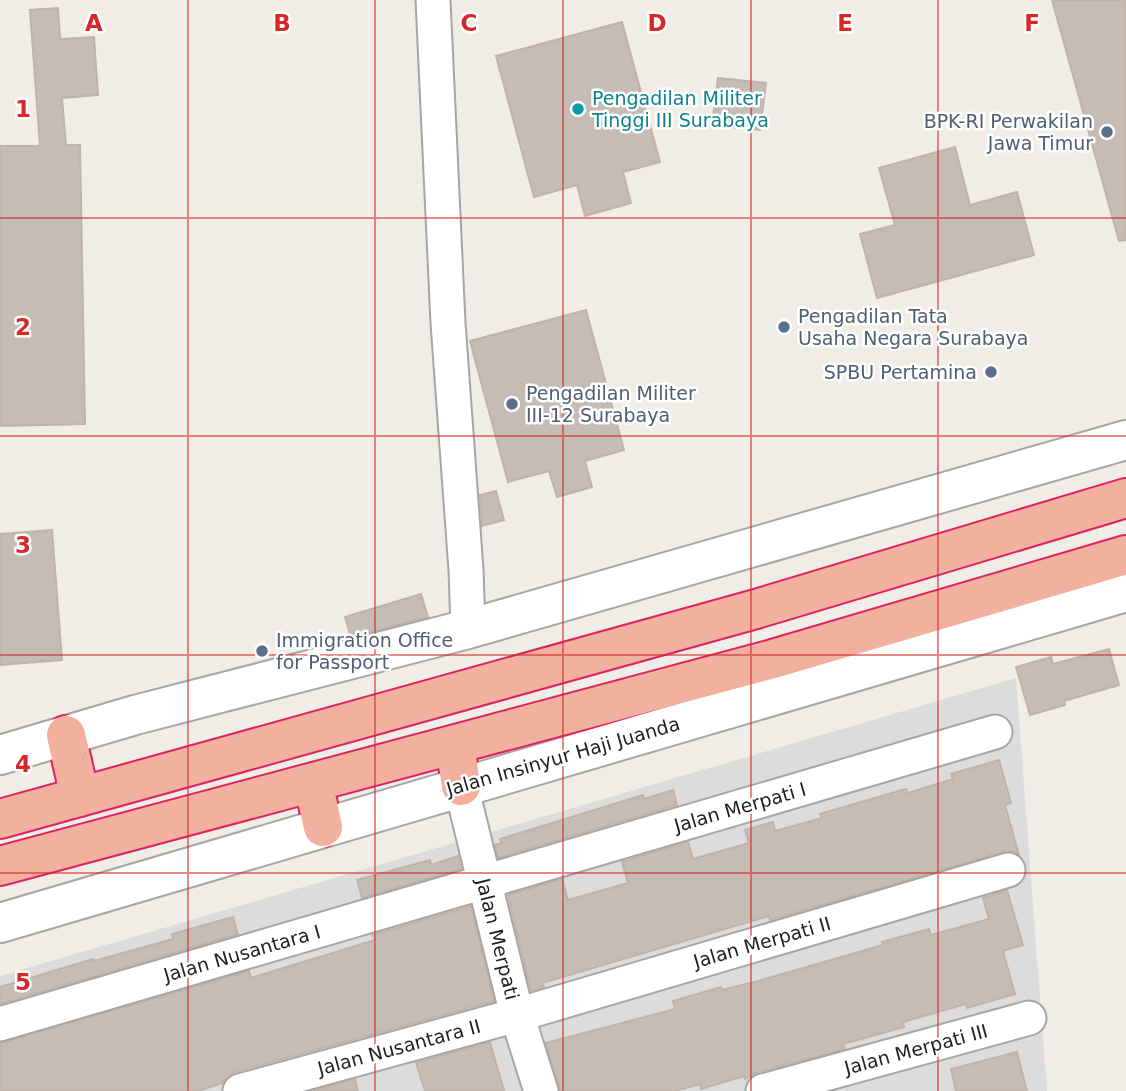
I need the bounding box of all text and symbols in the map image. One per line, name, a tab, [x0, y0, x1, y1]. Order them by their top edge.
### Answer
text: A	[85, 10, 103, 36]
text: B	[273, 10, 291, 36]
text: C	[461, 10, 477, 36]
text: D	[647, 10, 667, 36]
text: E	[837, 10, 853, 36]
text: F	[1024, 10, 1040, 36]
place label: Pengadilan Militer Tinggi III Surabaya	[591, 87, 769, 131]
text: 1	[15, 96, 31, 122]
marker: Pengadilan Militer Tinggi III Surabaya	[570, 101, 586, 117]
place label: BPK-RI Perwakilan Jawa Timur	[924, 110, 1093, 154]
marker: BPK-RI Perwakilan Jawa Timur	[1099, 124, 1115, 140]
place label: Pengadilan Tata Usaha Negara Surabaya	[798, 305, 1028, 349]
text: 2	[15, 314, 31, 340]
marker: Pengadilan Tata Usaha Negara Surabaya	[776, 319, 792, 335]
place label: SPBU Pertamina	[824, 361, 977, 383]
marker: SPBU Pertamina	[983, 364, 999, 380]
place label: Pengadilan Militer III-12 Surabaya	[526, 382, 696, 426]
marker: Pengadilan Militer III-12 Surabaya	[504, 396, 520, 412]
text: 3	[15, 532, 31, 558]
place label: Immigration Office for Passport	[276, 629, 453, 673]
marker: Immigration Office for Passport	[254, 643, 270, 659]
street label: Jalan Insinyur Haji Juanda	[443, 712, 682, 800]
text: 4	[15, 751, 31, 777]
street label: Jalan Merpati I	[671, 778, 809, 837]
street label: Jalan Merpati	[472, 875, 524, 1002]
street label: Jalan Merpati II	[690, 912, 833, 972]
street label: Jalan Nusantara I	[160, 920, 323, 986]
text: 5	[15, 969, 31, 995]
street label: Jalan Nusantara II	[314, 1015, 483, 1080]
street label: Jalan Merpati III	[841, 1019, 990, 1079]

